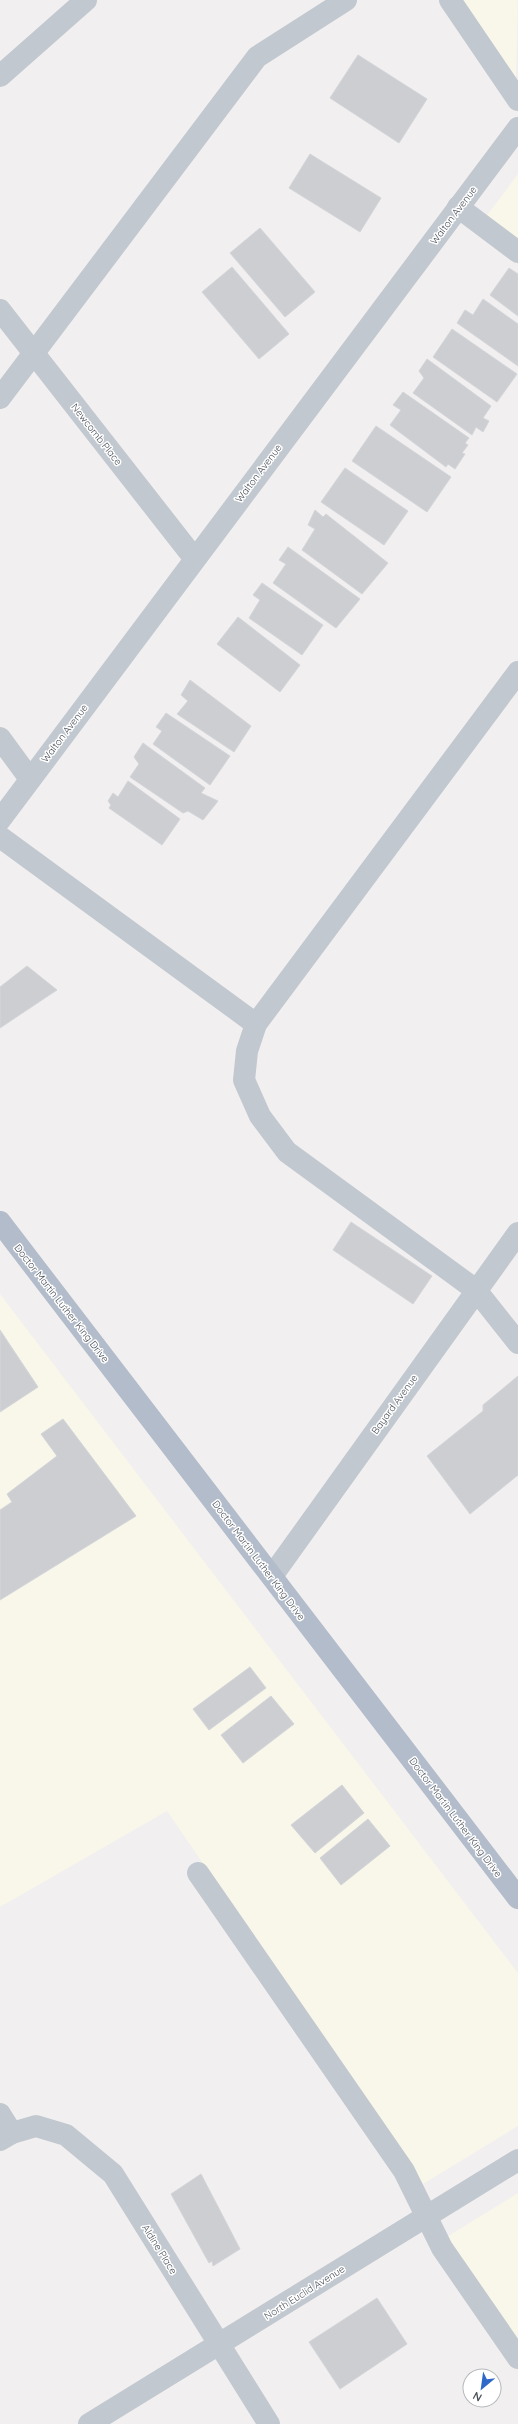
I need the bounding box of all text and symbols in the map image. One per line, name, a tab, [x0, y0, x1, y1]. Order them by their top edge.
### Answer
street label: Walton Avenue	[427, 183, 480, 247]
street label: Newcomb Place	[68, 401, 125, 468]
street label: Walton Avenue	[232, 441, 285, 505]
street label: Walton Avenue	[38, 701, 91, 765]
street label: Doctor Martin Luther King Drive	[11, 1242, 112, 1365]
street label: Bayard Avenue	[368, 1372, 421, 1437]
street label: Doctor Martin Luther King Drive	[209, 1498, 308, 1623]
street label: Doctor Martin Luther King Drive	[406, 1755, 505, 1880]
street label: Aldine Place	[139, 2222, 180, 2277]
street label: North Euclid Avenue	[261, 2262, 347, 2323]
north arrow	[462, 2368, 502, 2408]
text: N	[470, 2389, 484, 2405]

